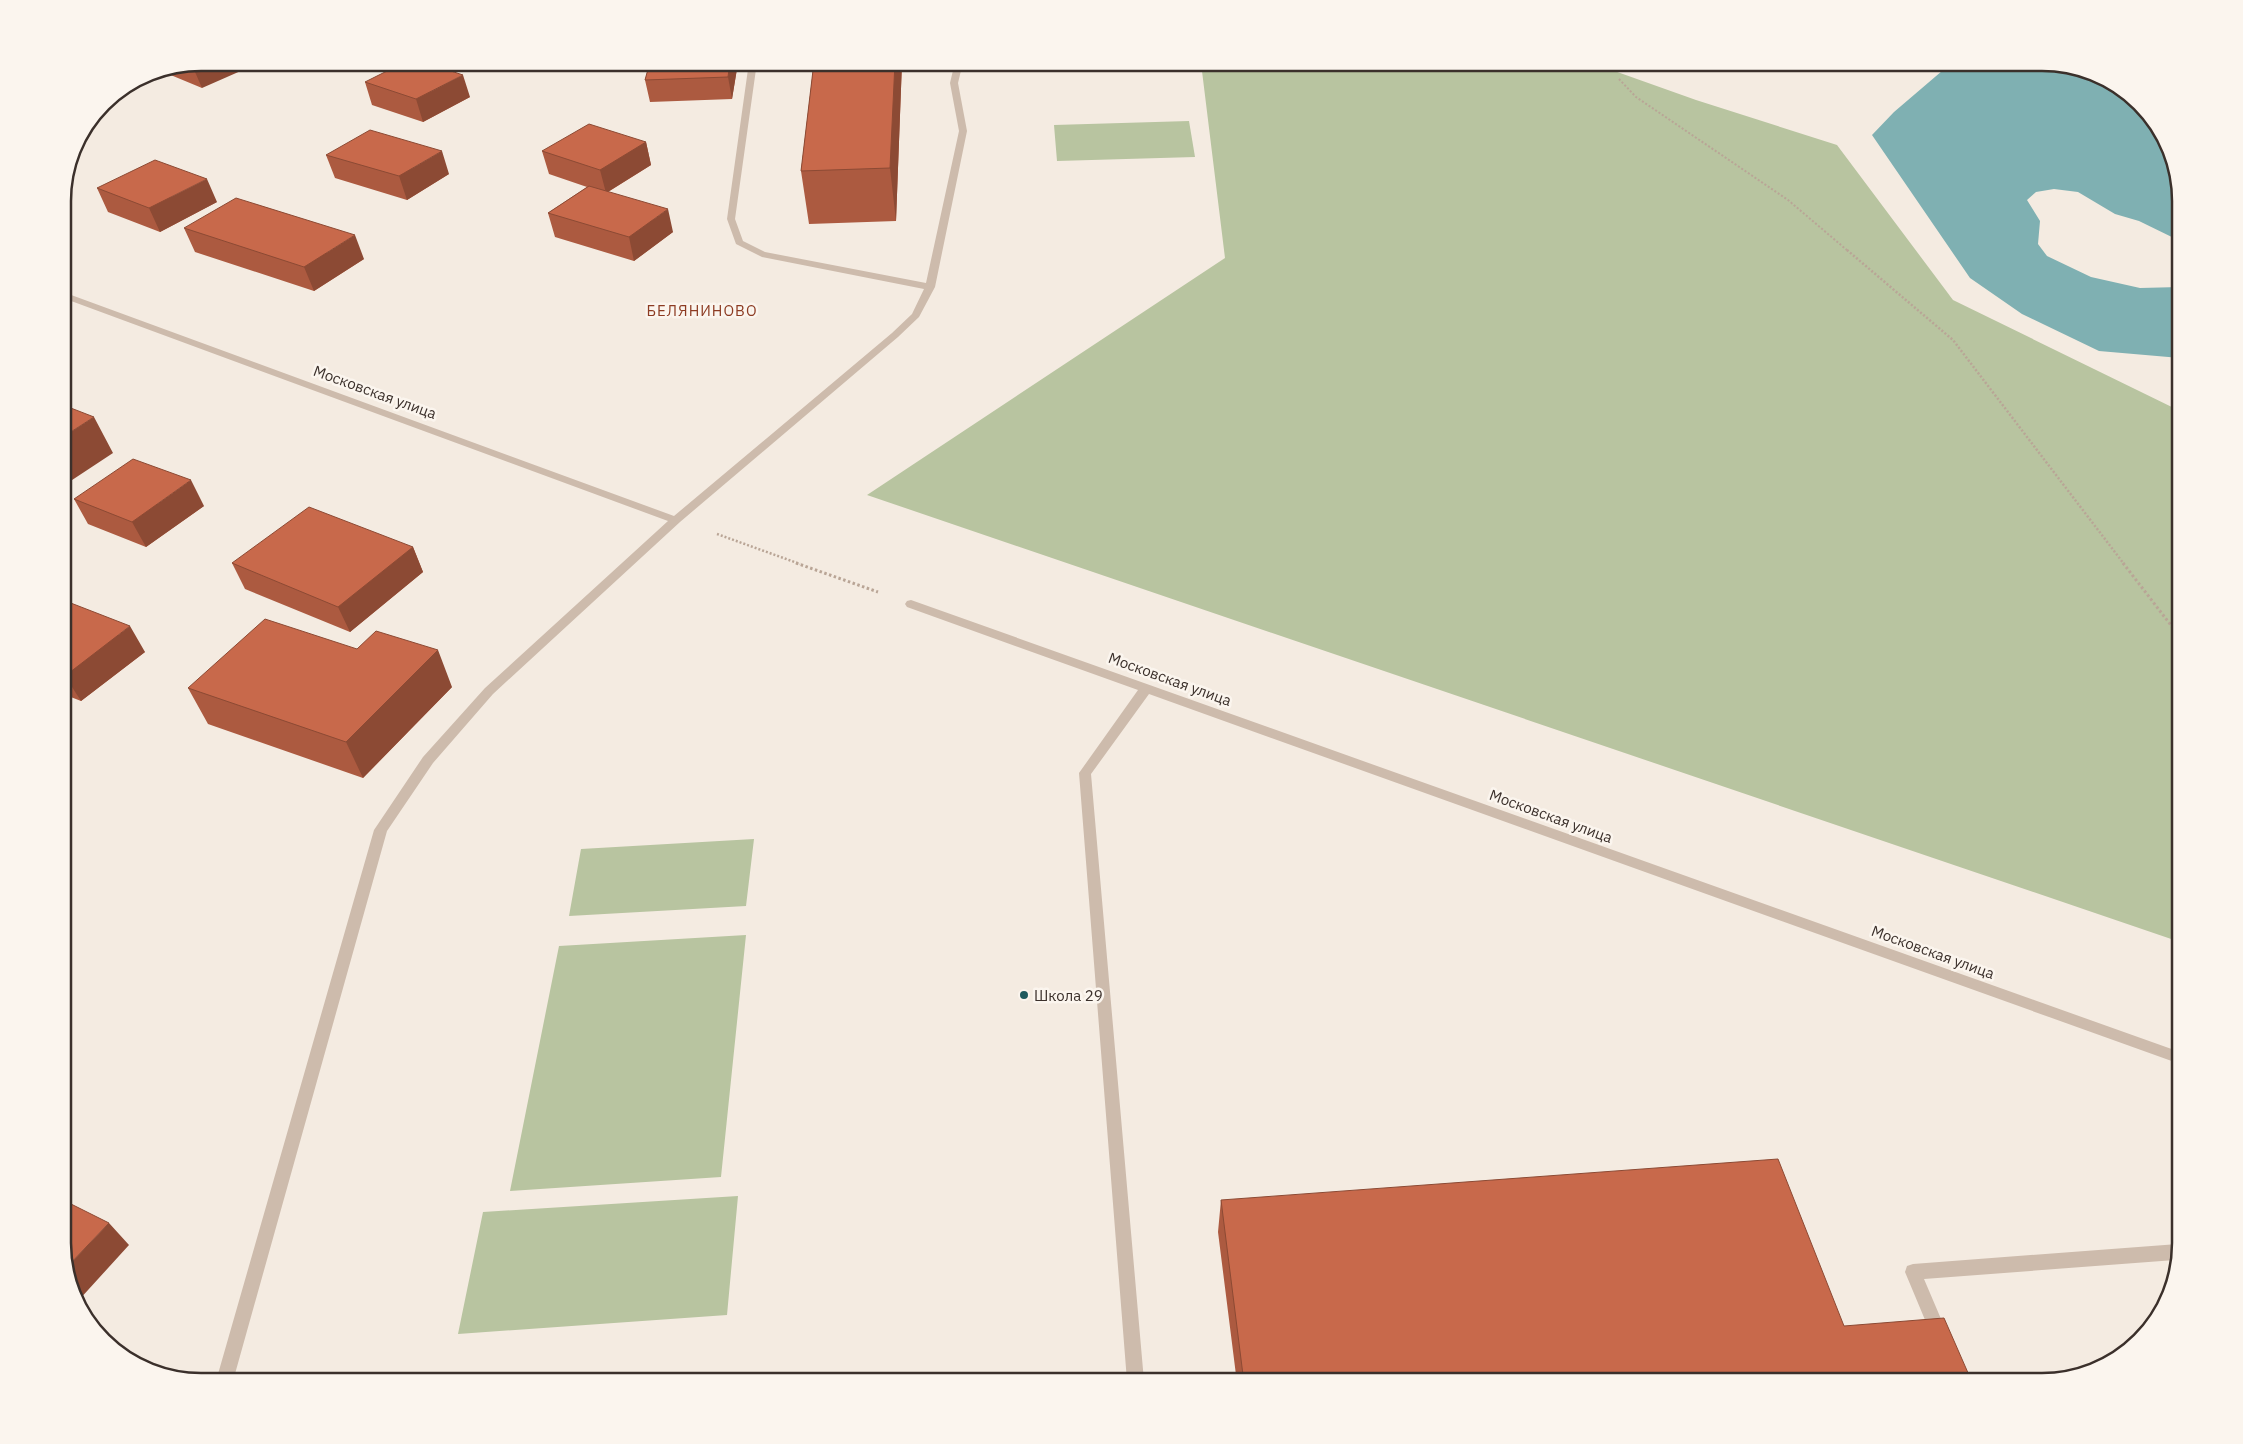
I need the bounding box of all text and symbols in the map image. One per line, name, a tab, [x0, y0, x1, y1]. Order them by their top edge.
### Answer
district label: БЕЛЯНИНОВО	[647, 301, 758, 320]
street label: Московская улица	[311, 361, 439, 423]
street label: Московская улица	[1106, 648, 1234, 710]
street label: Московская улица	[1487, 785, 1615, 847]
street label: Московская улица	[1869, 921, 1997, 983]
place label: Школа 29	[1034, 986, 1103, 1005]
marker: Школа 29	[1018, 989, 1030, 1001]

